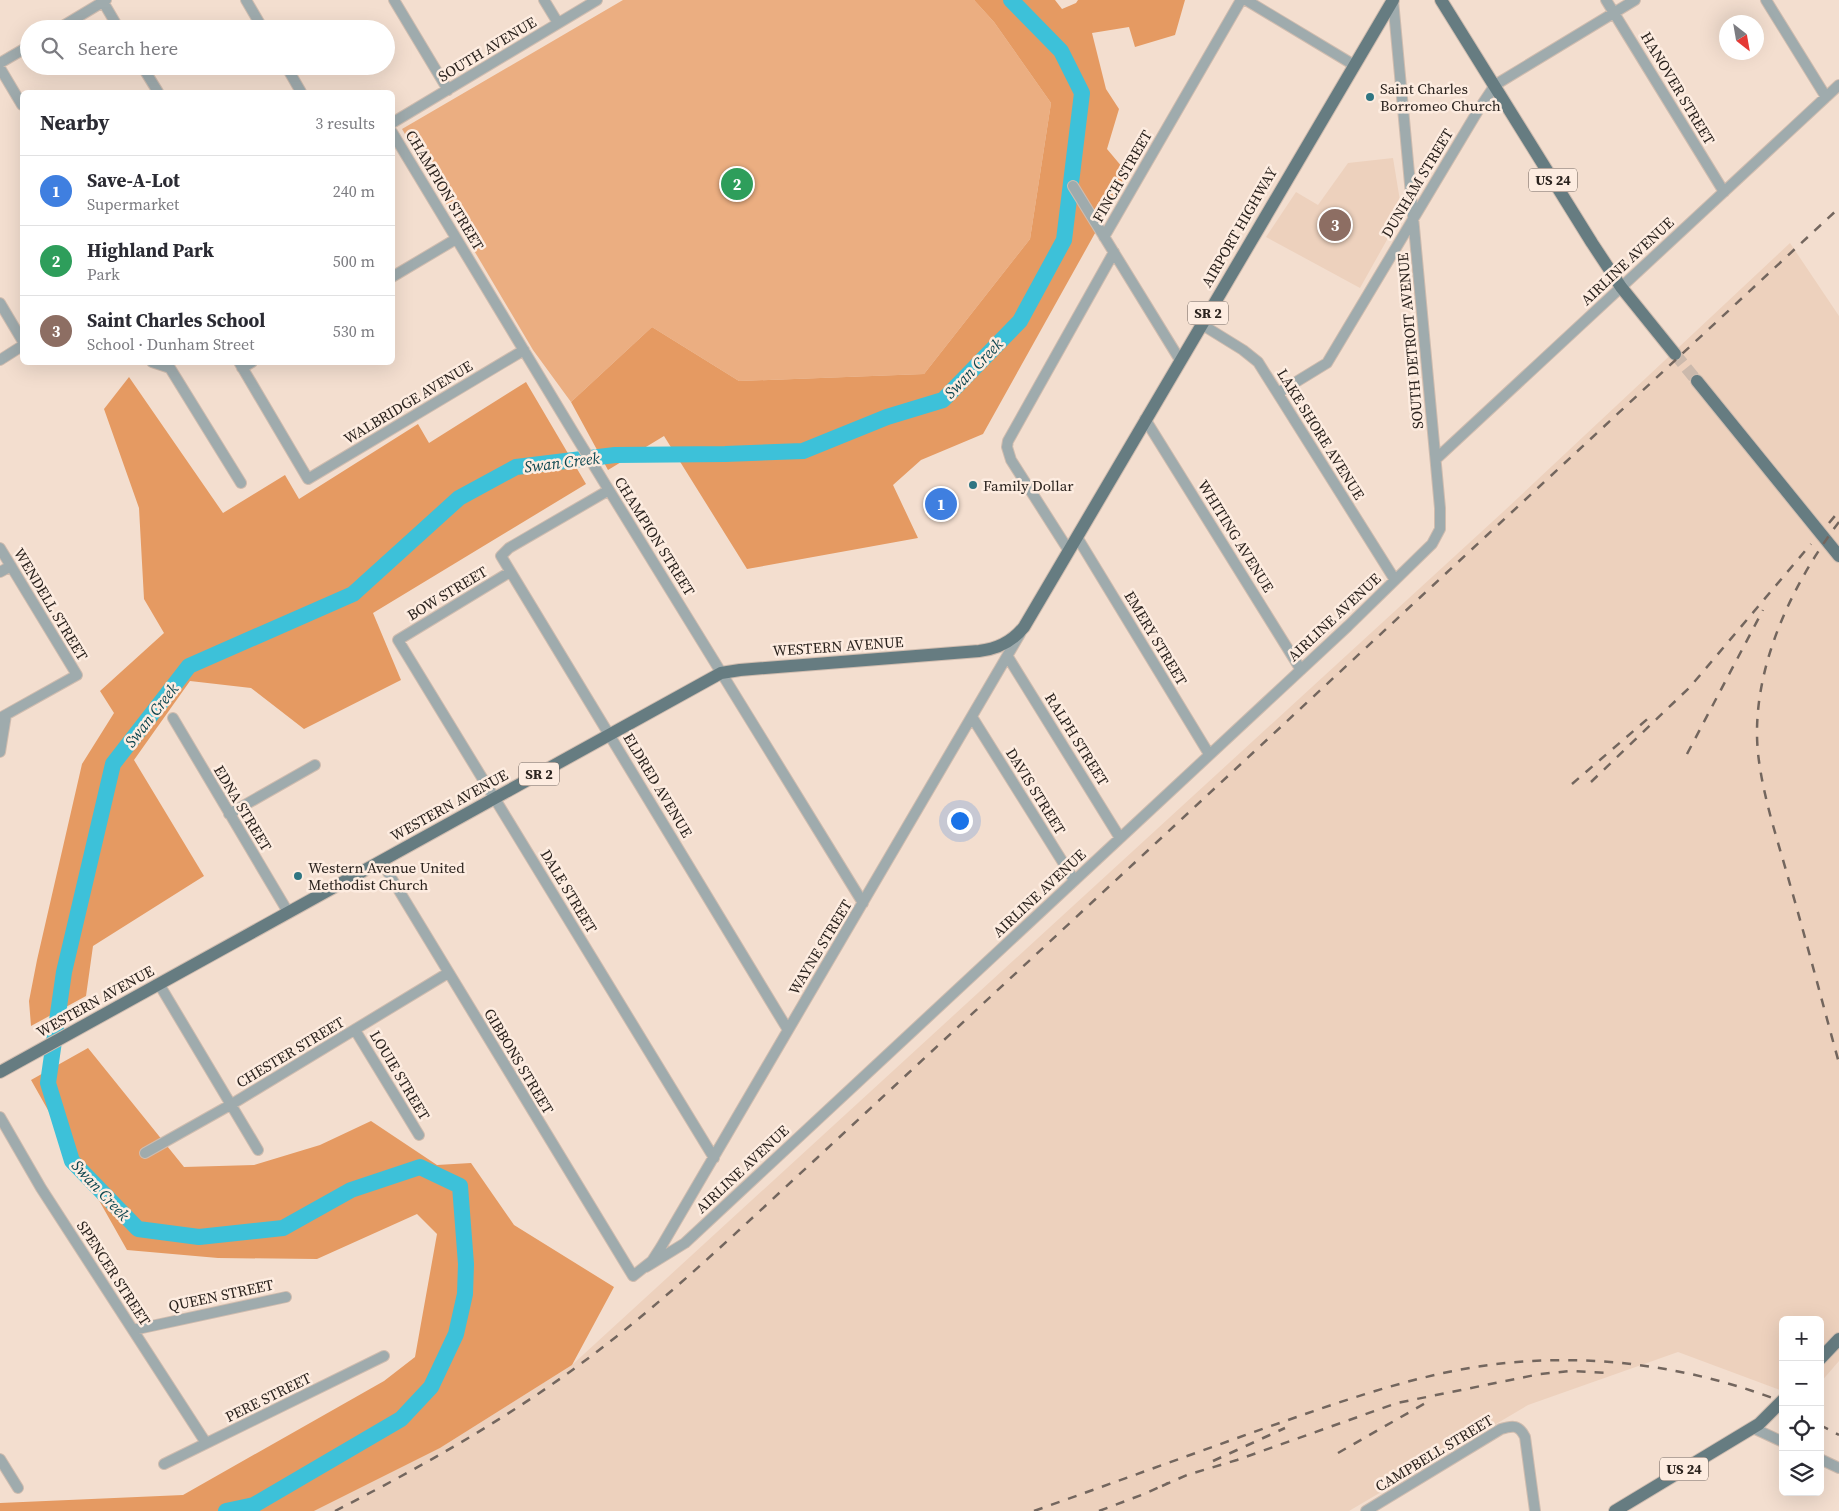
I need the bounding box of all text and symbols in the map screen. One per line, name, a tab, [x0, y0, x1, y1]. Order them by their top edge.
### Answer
street label: SOUTH AVENUE	[434, 11, 540, 87]
north arrow	[1719, 15, 1764, 60]
search box	[20, 20, 395, 75]
street label: HANOVER STREET	[1636, 28, 1720, 148]
icon: search	[38, 34, 66, 62]
text: Search here	[78, 35, 178, 61]
place label: Saint Charles Borromeo Church	[1380, 78, 1501, 116]
marker: Saint Charles Borromeo Church	[1364, 91, 1376, 103]
text: Nearby	[40, 108, 110, 137]
text: 3 results	[315, 112, 375, 134]
street label: DUNHAM STREET	[1376, 124, 1458, 242]
street label: CHAMPION STREET	[401, 126, 489, 254]
street label: FINCH STREET	[1087, 126, 1157, 226]
street label: AIRPORT HIGHWAY	[1196, 163, 1282, 291]
pin: 2	[721, 165, 753, 203]
text: Save-A-Lot	[87, 167, 180, 193]
road number: US 24	[1529, 168, 1577, 192]
text: 1	[52, 180, 60, 202]
text: 240 m	[333, 180, 375, 202]
text: Supermarket	[87, 193, 179, 215]
pin: 3	[1319, 206, 1351, 244]
street label: AIRLINE AVENUE	[1576, 212, 1678, 310]
text: Highland Park	[87, 237, 214, 263]
text: 2	[52, 250, 60, 272]
text: 500 m	[333, 250, 375, 272]
street label: SOUTH DETROIT AVENUE	[1392, 252, 1428, 430]
text: Park	[87, 263, 120, 285]
road number: SR 2	[1188, 302, 1228, 324]
text: Saint Charles School	[87, 307, 265, 333]
text: 3	[52, 320, 60, 342]
text: 530 m	[333, 320, 375, 342]
text: School · Dunham Street	[87, 333, 254, 355]
water label: Swan Creek	[939, 333, 1008, 403]
street label: WALBRIDGE AVENUE	[340, 355, 476, 449]
street label: LAKE SHORE AVENUE	[1272, 365, 1370, 503]
water label: Swan Creek	[523, 446, 601, 478]
street label: CHAMPION STREET	[610, 472, 700, 600]
place label: Family Dollar	[983, 475, 1074, 496]
street label: WHITING AVENUE	[1193, 476, 1279, 596]
marker: Family Dollar	[967, 479, 979, 491]
pin: 1	[925, 485, 957, 523]
street label: WENDELL STREET	[9, 544, 93, 664]
street label: BOW STREET	[403, 561, 491, 625]
street label: AIRLINE AVENUE	[1283, 568, 1385, 666]
street label: EMERY STREET	[1120, 587, 1192, 689]
street label: WESTERN AVENUE	[772, 631, 904, 661]
water label: Swan Creek	[119, 678, 183, 752]
street label: RALPH STREET	[1040, 689, 1114, 789]
street label: ELDRED AVENUE	[618, 729, 698, 841]
street label: DAVIS STREET	[1001, 744, 1071, 838]
street label: EDNA STREET	[209, 761, 277, 855]
road number: SR 2	[519, 762, 559, 786]
street label: WESTERN AVENUE	[387, 764, 511, 846]
your location	[947, 808, 973, 834]
street label: AIRLINE AVENUE	[988, 844, 1090, 942]
street label: DALE STREET	[536, 845, 602, 937]
place label: Western Avenue United Methodist Church	[308, 857, 465, 895]
marker: Western Avenue United Methodist Church	[292, 870, 304, 882]
street label: WAYNE STREET	[783, 895, 857, 999]
street label: WESTERN AVENUE	[33, 960, 157, 1042]
street label: GIBBONS STREET	[479, 1004, 559, 1118]
street label: CHESTER STREET	[232, 1011, 348, 1093]
street label: LOUIE STREET	[365, 1026, 435, 1124]
street label: AIRLINE AVENUE	[691, 1120, 793, 1218]
water label: Swan Creek	[67, 1155, 135, 1226]
street label: SPENCER STREET	[72, 1216, 156, 1330]
street label: QUEEN STREET	[166, 1274, 276, 1316]
map controls	[1779, 1316, 1824, 1496]
button: +	[1779, 1316, 1824, 1361]
button: −	[1779, 1361, 1824, 1406]
street label: PERE STREET	[221, 1367, 315, 1427]
button: locate	[1779, 1406, 1824, 1451]
street label: CAMPBELL STREET	[1371, 1409, 1497, 1497]
button: layers	[1779, 1451, 1824, 1496]
road number: US 24	[1660, 1458, 1708, 1480]

